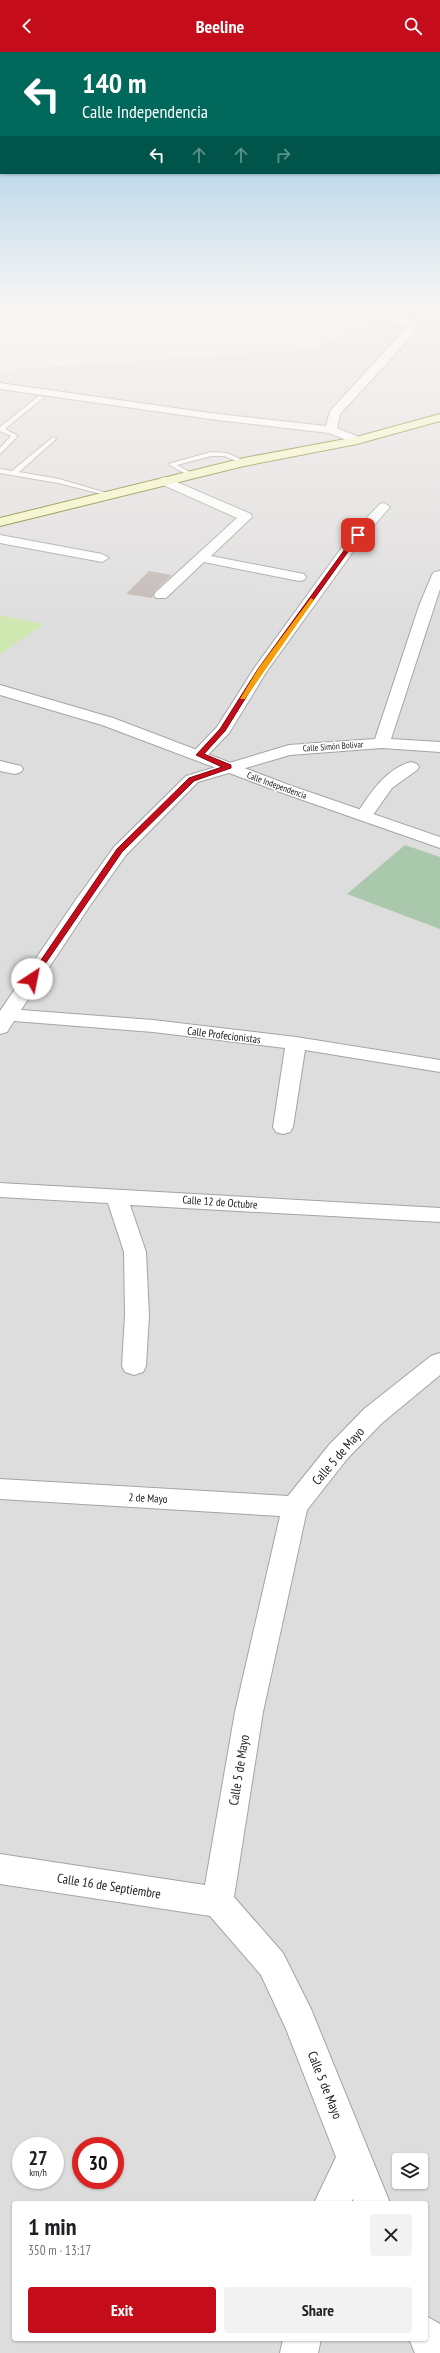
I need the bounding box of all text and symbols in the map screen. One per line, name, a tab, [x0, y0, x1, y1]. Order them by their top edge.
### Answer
icon: back	[16, 15, 38, 37]
text: Beeline	[196, 15, 244, 38]
icon: search	[402, 15, 424, 37]
text: 140 m	[82, 64, 146, 101]
icon: left	[16, 68, 68, 120]
text: Calle Independencia	[82, 100, 208, 123]
icon: left	[146, 144, 168, 166]
icon: ahead	[188, 144, 210, 166]
icon: ahead	[230, 144, 252, 166]
icon: right	[272, 144, 294, 166]
pin	[341, 518, 375, 552]
icon: arrive	[347, 524, 369, 546]
street label: Calle Simón Bolívar	[302, 738, 364, 754]
street label: Calle Independencia	[246, 769, 309, 801]
position arrow	[11, 958, 53, 1000]
street label: Calle Profecionistas	[186, 1024, 262, 1046]
street label: Calle 12 de Octubre	[182, 1192, 258, 1212]
street label: Calle 5 de Mayo	[308, 1423, 368, 1489]
street label: 2 de Mayo	[128, 1490, 168, 1506]
street label: Calle 5 de Mayo	[225, 1733, 253, 1807]
street label: Calle 16 de Septiembre	[56, 1869, 162, 1903]
street label: Calle 5 de Mayo	[304, 2049, 346, 2122]
speed limit sign: 30	[72, 2137, 124, 2189]
text: 27	[28, 2145, 48, 2171]
map controls	[392, 2153, 428, 2189]
button: layers	[392, 2153, 428, 2189]
text: km/h	[29, 2166, 47, 2179]
text: 1 min	[28, 2211, 76, 2242]
button: close	[370, 2214, 412, 2256]
text: 350 m · 13:17	[28, 2242, 91, 2259]
button: Exit	[28, 2287, 216, 2333]
button: Share	[224, 2287, 412, 2333]

